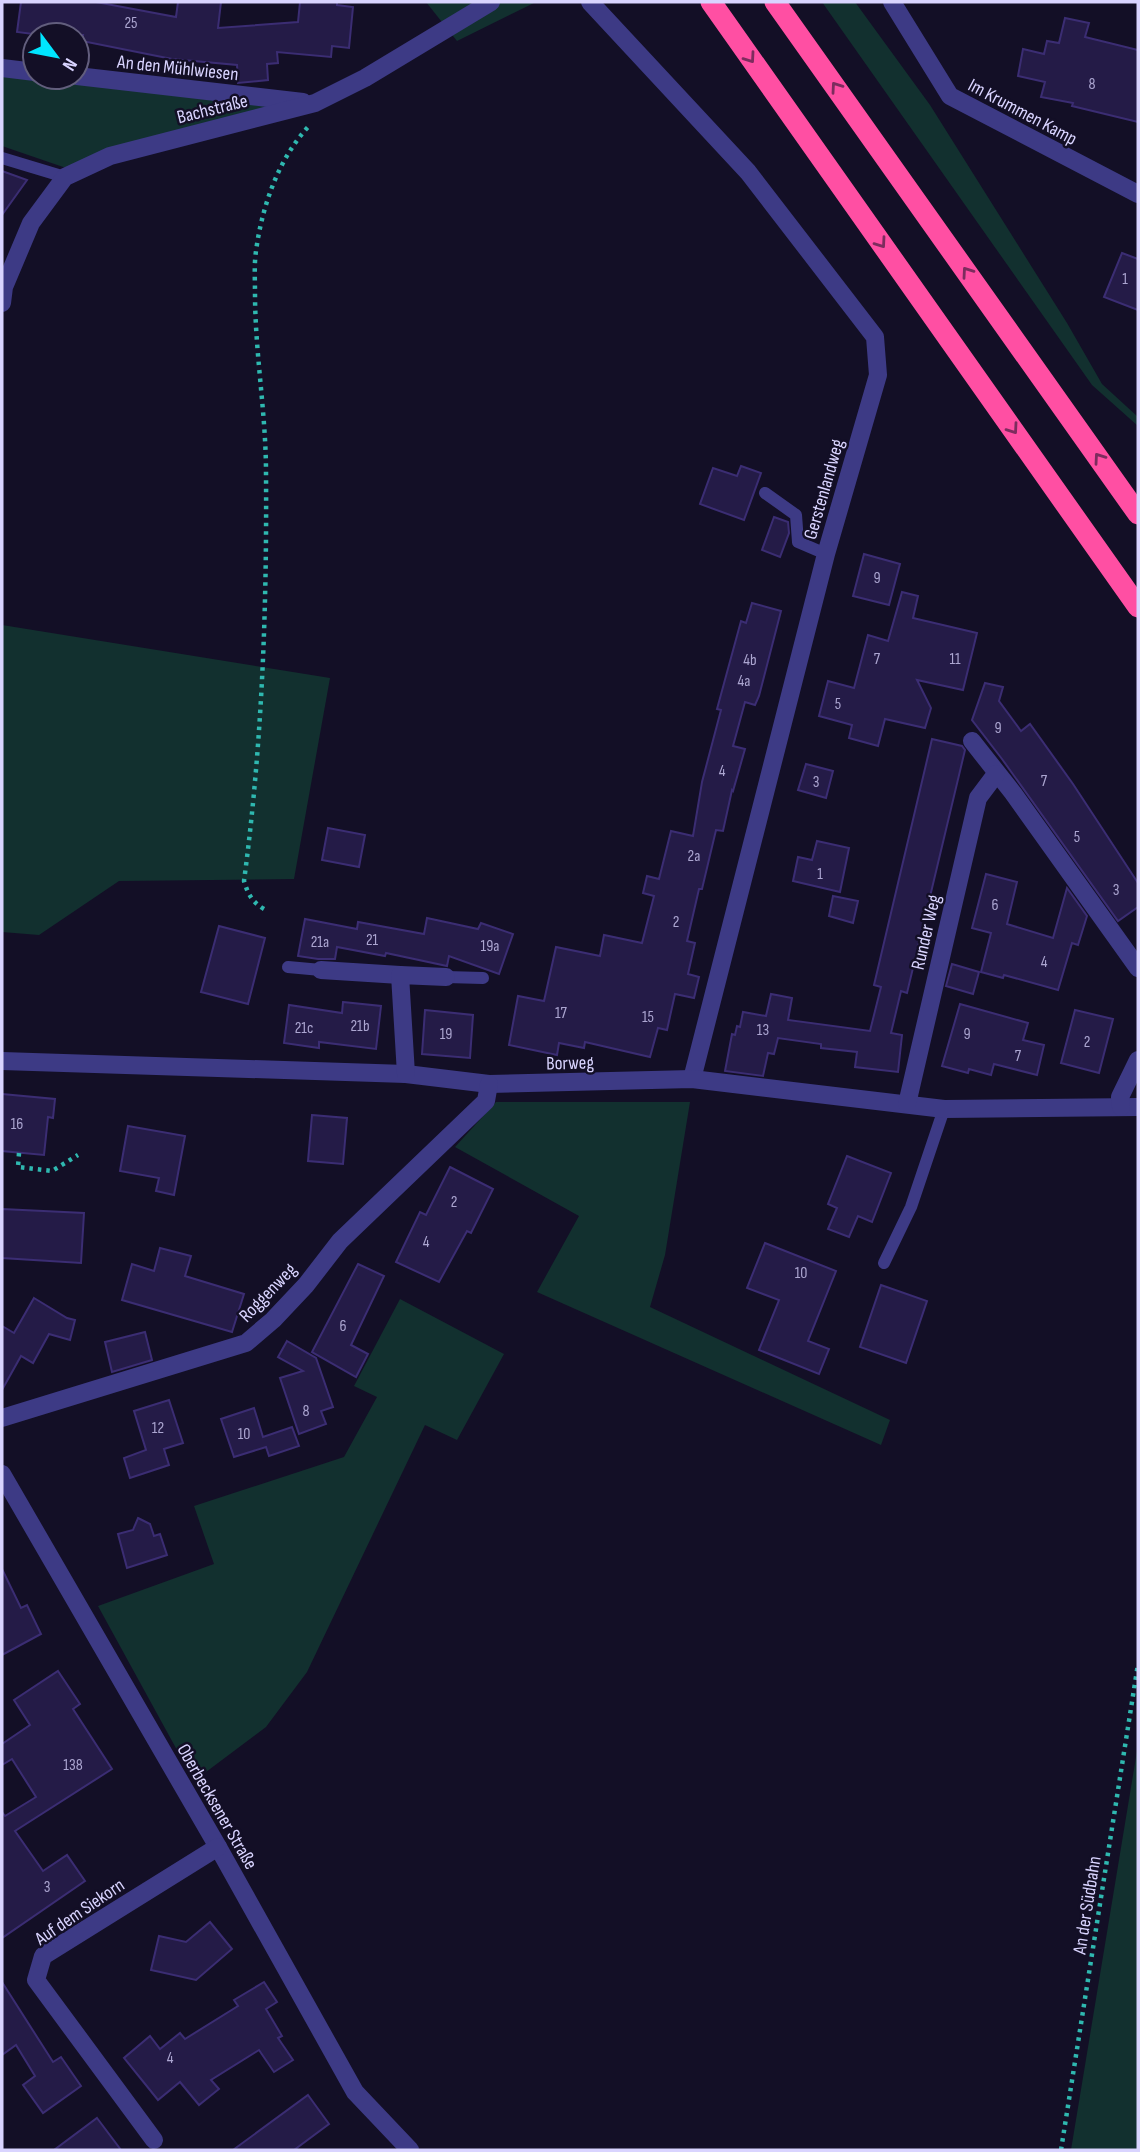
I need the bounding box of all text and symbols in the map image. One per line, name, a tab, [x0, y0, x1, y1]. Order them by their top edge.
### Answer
house number: 25	[124, 14, 138, 33]
north arrow	[21, 21, 91, 91]
one-way arrow	[742, 50, 755, 63]
street label: An den Mühlwiesen	[115, 51, 240, 86]
text: N	[57, 54, 82, 75]
street label: Im Krummen Kamp	[964, 74, 1081, 151]
house number: 8	[1088, 75, 1096, 94]
one-way arrow	[832, 82, 844, 95]
street label: Bachstraße	[175, 90, 250, 129]
one-way arrow	[873, 235, 885, 248]
one-way arrow	[963, 267, 975, 280]
house number: 1	[1122, 270, 1128, 289]
one-way arrow	[1005, 421, 1017, 434]
street label: Gerstenlandweg	[799, 436, 850, 542]
one-way arrow	[1095, 453, 1107, 466]
house number: 9	[873, 569, 881, 588]
house number: 7	[874, 650, 881, 669]
house number: 11	[949, 650, 961, 669]
house number: 4b	[743, 651, 757, 670]
house number: 4a	[738, 672, 750, 691]
house number: 5	[835, 695, 841, 714]
house number: 9	[994, 719, 1002, 738]
house number: 4	[719, 762, 726, 781]
house number: 7	[1041, 772, 1048, 791]
house number: 3	[813, 773, 819, 792]
house number: 5	[1074, 828, 1080, 847]
house number: 2a	[688, 847, 700, 866]
house number: 1	[817, 865, 823, 884]
house number: 3	[1113, 881, 1119, 900]
street label: Runder Weg	[907, 892, 946, 972]
house number: 6	[991, 896, 999, 915]
house number: 2	[673, 913, 679, 932]
house number: 21	[366, 931, 379, 950]
house number: 21a	[311, 933, 329, 952]
house number: 19a	[481, 937, 499, 956]
house number: 4	[1041, 953, 1048, 972]
house number: 17	[555, 1004, 568, 1023]
house number: 15	[642, 1008, 654, 1027]
house number: 21b	[350, 1017, 370, 1036]
house number: 21c	[295, 1019, 313, 1038]
house number: 13	[757, 1021, 769, 1040]
house number: 19	[440, 1025, 452, 1044]
house number: 9	[963, 1025, 971, 1044]
house number: 2	[1084, 1033, 1090, 1052]
house number: 7	[1015, 1047, 1022, 1066]
street label: Borweg	[546, 1052, 595, 1075]
house number: 16	[11, 1115, 23, 1134]
house number: 2	[451, 1193, 457, 1212]
house number: 4	[423, 1233, 430, 1252]
street label: Roggenweg	[234, 1258, 302, 1327]
house number: 10	[795, 1264, 807, 1283]
house number: 6	[339, 1317, 347, 1336]
house number: 8	[302, 1402, 310, 1421]
house number: 12	[152, 1419, 164, 1438]
house number: 10	[238, 1425, 250, 1444]
street label: Oberbecksener Straße	[171, 1740, 262, 1874]
house number: 138	[63, 1756, 83, 1775]
street label: An der Südbahn	[1068, 1854, 1107, 1957]
street label: Auf dem Siekorn	[30, 1874, 129, 1951]
house number: 3	[44, 1878, 50, 1897]
house number: 4	[167, 2049, 174, 2068]

